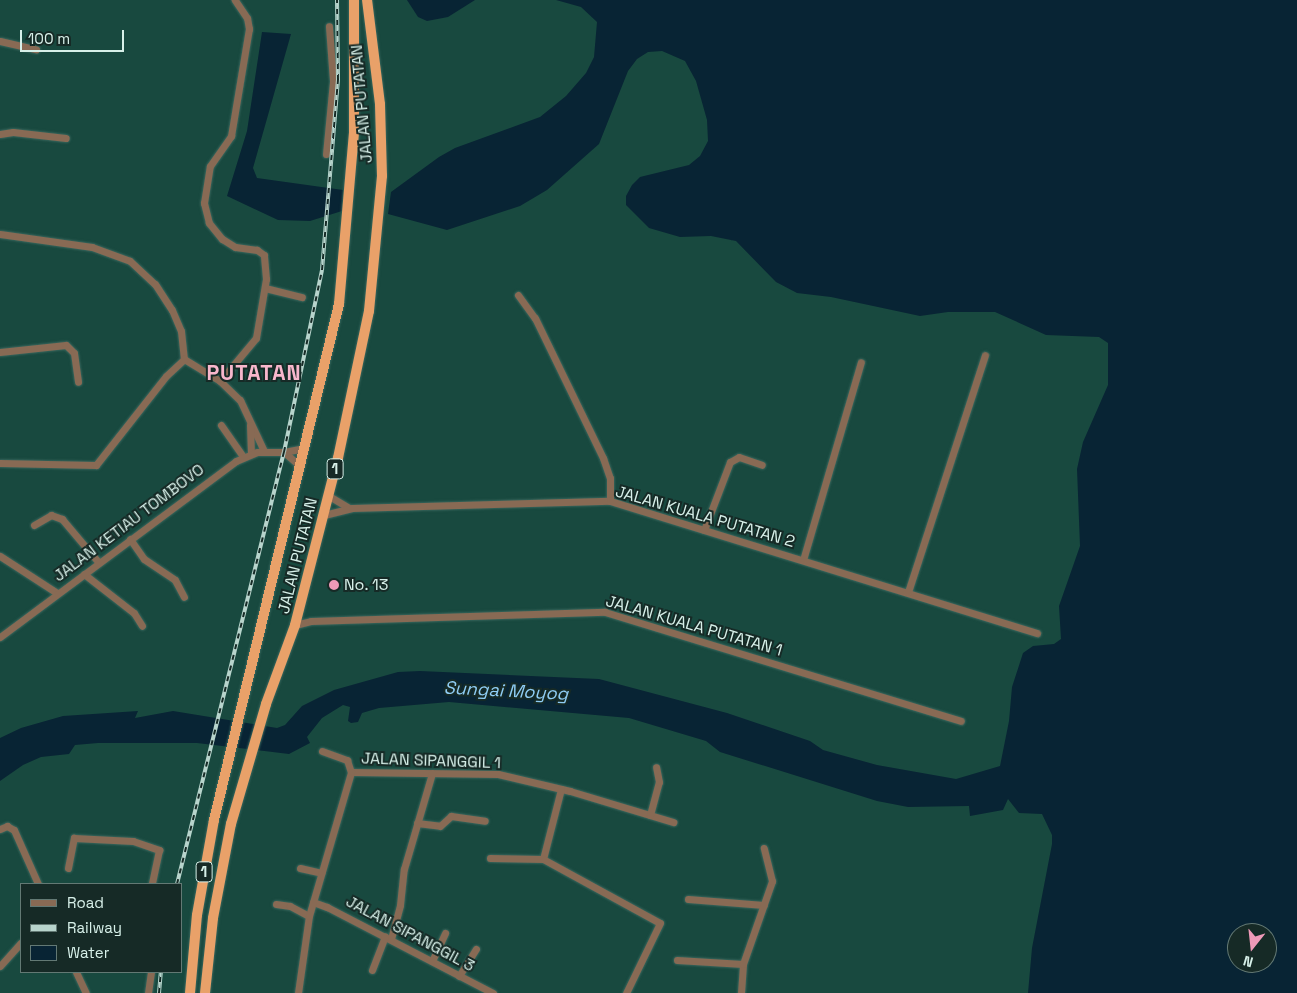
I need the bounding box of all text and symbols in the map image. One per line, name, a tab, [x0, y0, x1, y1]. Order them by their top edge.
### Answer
scale bar	[22, 20, 126, 52]
text: 100 m	[28, 29, 70, 48]
street label: JALAN PUTATAN	[347, 44, 377, 164]
district label: PUTATAN	[206, 360, 302, 386]
road number: 1	[326, 456, 344, 482]
street label: JALAN KETIAU TOMBOVO	[50, 460, 208, 586]
street label: JALAN KUALA PUTATAN 2	[613, 482, 797, 552]
street label: JALAN PUTATAN	[274, 496, 322, 616]
place label: No. 13	[344, 575, 389, 595]
marker: No. 13	[328, 579, 340, 591]
street label: JALAN KUALA PUTATAN 1	[603, 592, 785, 660]
water label: Sungai Moyog	[443, 677, 569, 705]
street label: JALAN SIPANGGIL 1	[361, 749, 501, 773]
road number: 1	[195, 860, 213, 884]
legend	[20, 883, 182, 973]
street label: JALAN SIPANGGIL 3	[342, 892, 478, 976]
text: Road	[67, 893, 104, 912]
text: Railway	[67, 918, 122, 937]
north arrow	[1227, 923, 1277, 973]
text: Water	[67, 943, 109, 962]
text: N	[1241, 952, 1255, 971]

